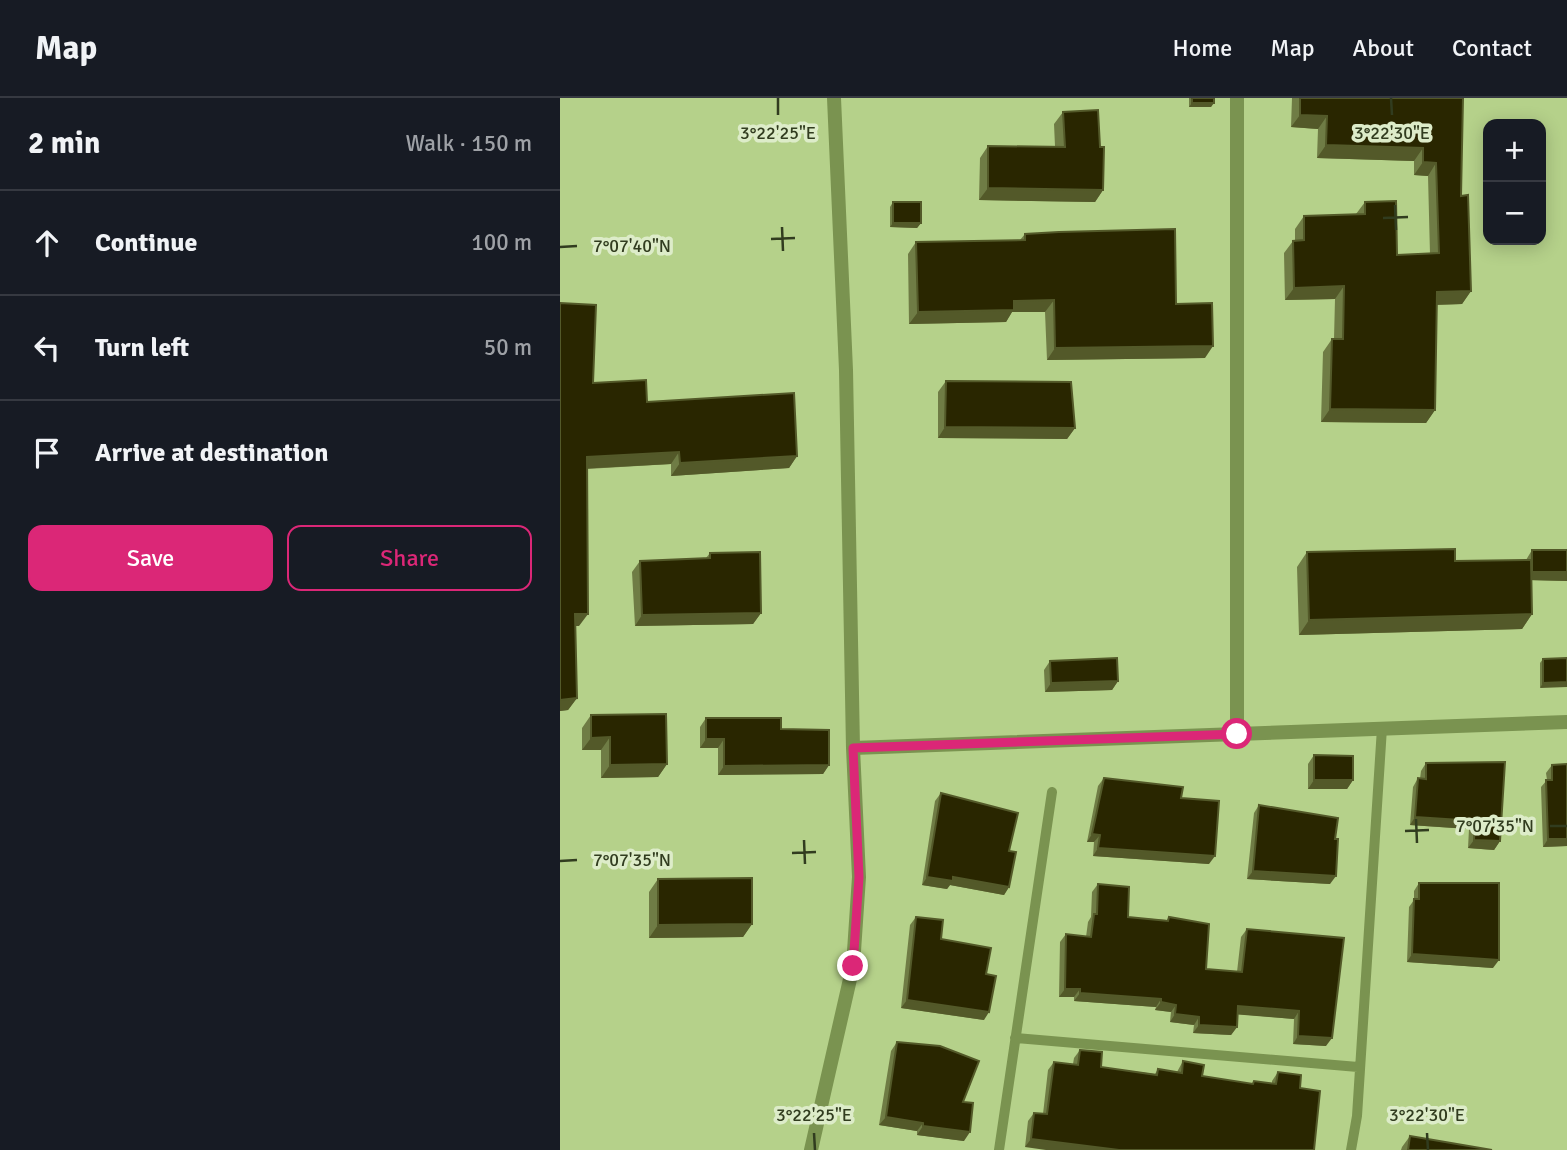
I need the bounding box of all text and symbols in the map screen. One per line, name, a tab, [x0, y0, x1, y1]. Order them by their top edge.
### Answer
text: Map	[35, 28, 97, 69]
text: Home	[1172, 33, 1232, 63]
text: Map	[1270, 33, 1315, 63]
text: About	[1353, 33, 1414, 63]
text: Contact	[1452, 33, 1532, 63]
map controls	[1483, 119, 1546, 245]
button: +	[1483, 119, 1546, 182]
text: 3°22'25"E	[740, 122, 816, 144]
text: 3°22'30"E	[1354, 122, 1430, 144]
text: 2 min	[28, 125, 100, 162]
text: Walk · 150 m	[406, 129, 532, 158]
button: −	[1483, 182, 1546, 245]
icon: ahead	[28, 224, 66, 262]
text: Continue	[95, 227, 197, 259]
text: 100 m	[471, 228, 532, 257]
text: 7°07'40"N	[593, 235, 671, 257]
icon: left	[28, 329, 66, 367]
text: Turn left	[95, 332, 189, 364]
text: 50 m	[484, 333, 532, 362]
icon: arrive	[28, 434, 66, 472]
text: Arrive at destination	[95, 437, 328, 469]
button: Save	[28, 525, 273, 591]
button: Share	[287, 525, 532, 591]
route start	[1221, 718, 1252, 749]
text: 7°07'35"N	[1456, 815, 1534, 837]
text: 7°07'35"N	[593, 849, 671, 871]
route end	[837, 950, 868, 981]
text: 3°22'25"E	[776, 1104, 852, 1126]
text: 3°22'30"E	[1389, 1104, 1465, 1126]

